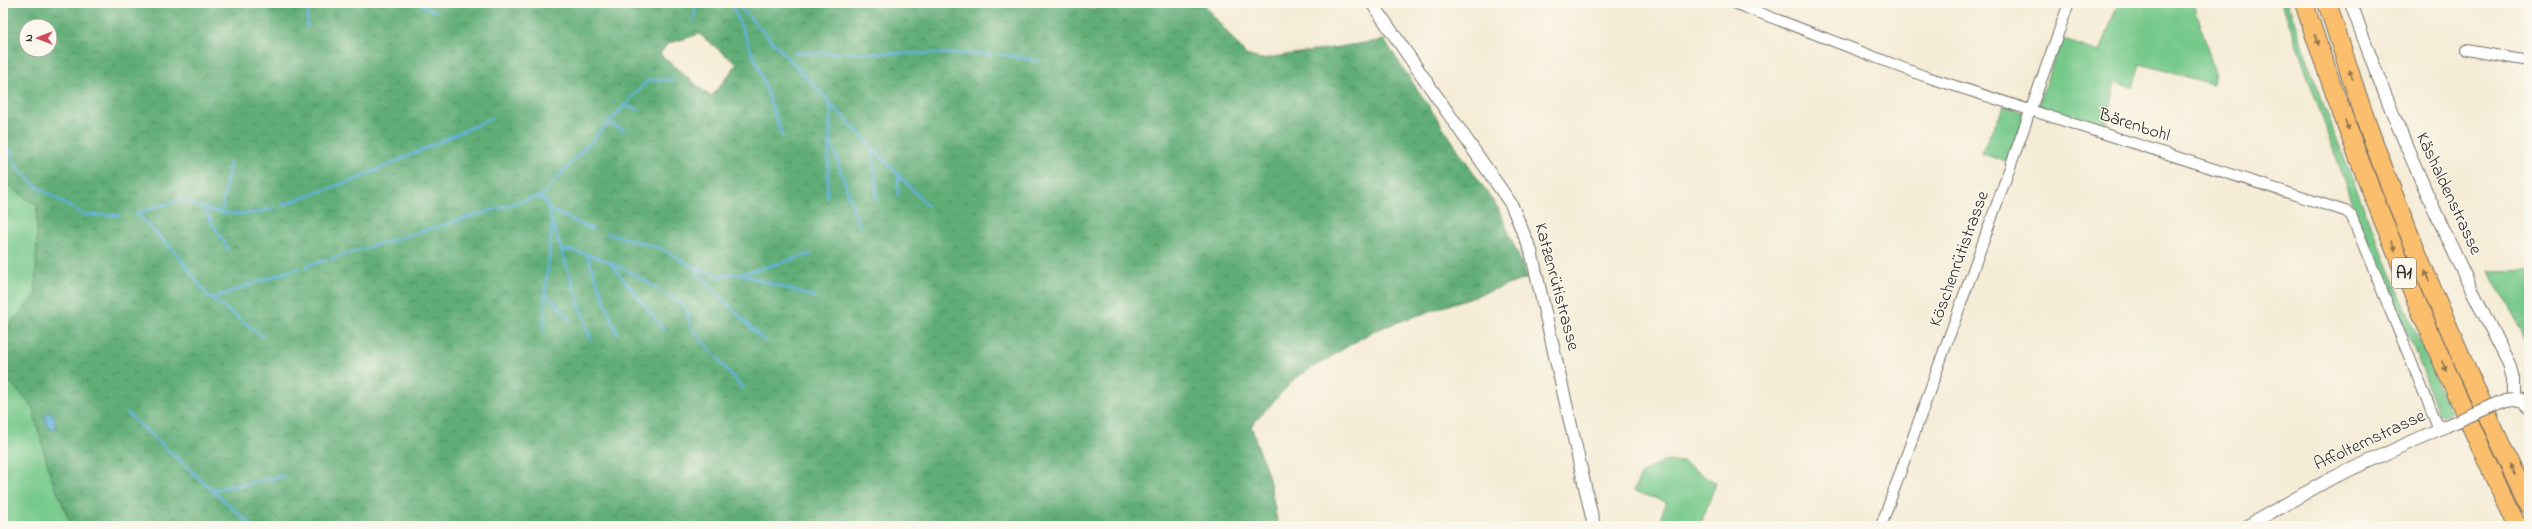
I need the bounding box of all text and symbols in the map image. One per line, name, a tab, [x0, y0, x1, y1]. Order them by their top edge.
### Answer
north arrow	[18, 18, 58, 58]
text: N	[21, 34, 37, 42]
one-way arrow	[2314, 34, 2320, 46]
one-way arrow	[2348, 69, 2354, 81]
street label: Bärenbohl	[2094, 102, 2173, 150]
one-way arrow	[2344, 119, 2350, 131]
street label: Käshaldenstrasse	[2408, 129, 2488, 260]
street label: Köschenrütistrasse	[1923, 187, 1997, 331]
street label: Katzenrütistrasse	[1526, 220, 1586, 355]
one-way arrow	[2391, 241, 2397, 253]
road number: A1	[2392, 258, 2416, 288]
one-way arrow	[2424, 270, 2430, 281]
one-way arrow	[2441, 360, 2447, 371]
street label: Affolternstrasse	[2310, 403, 2431, 478]
one-way arrow	[2509, 464, 2516, 476]

